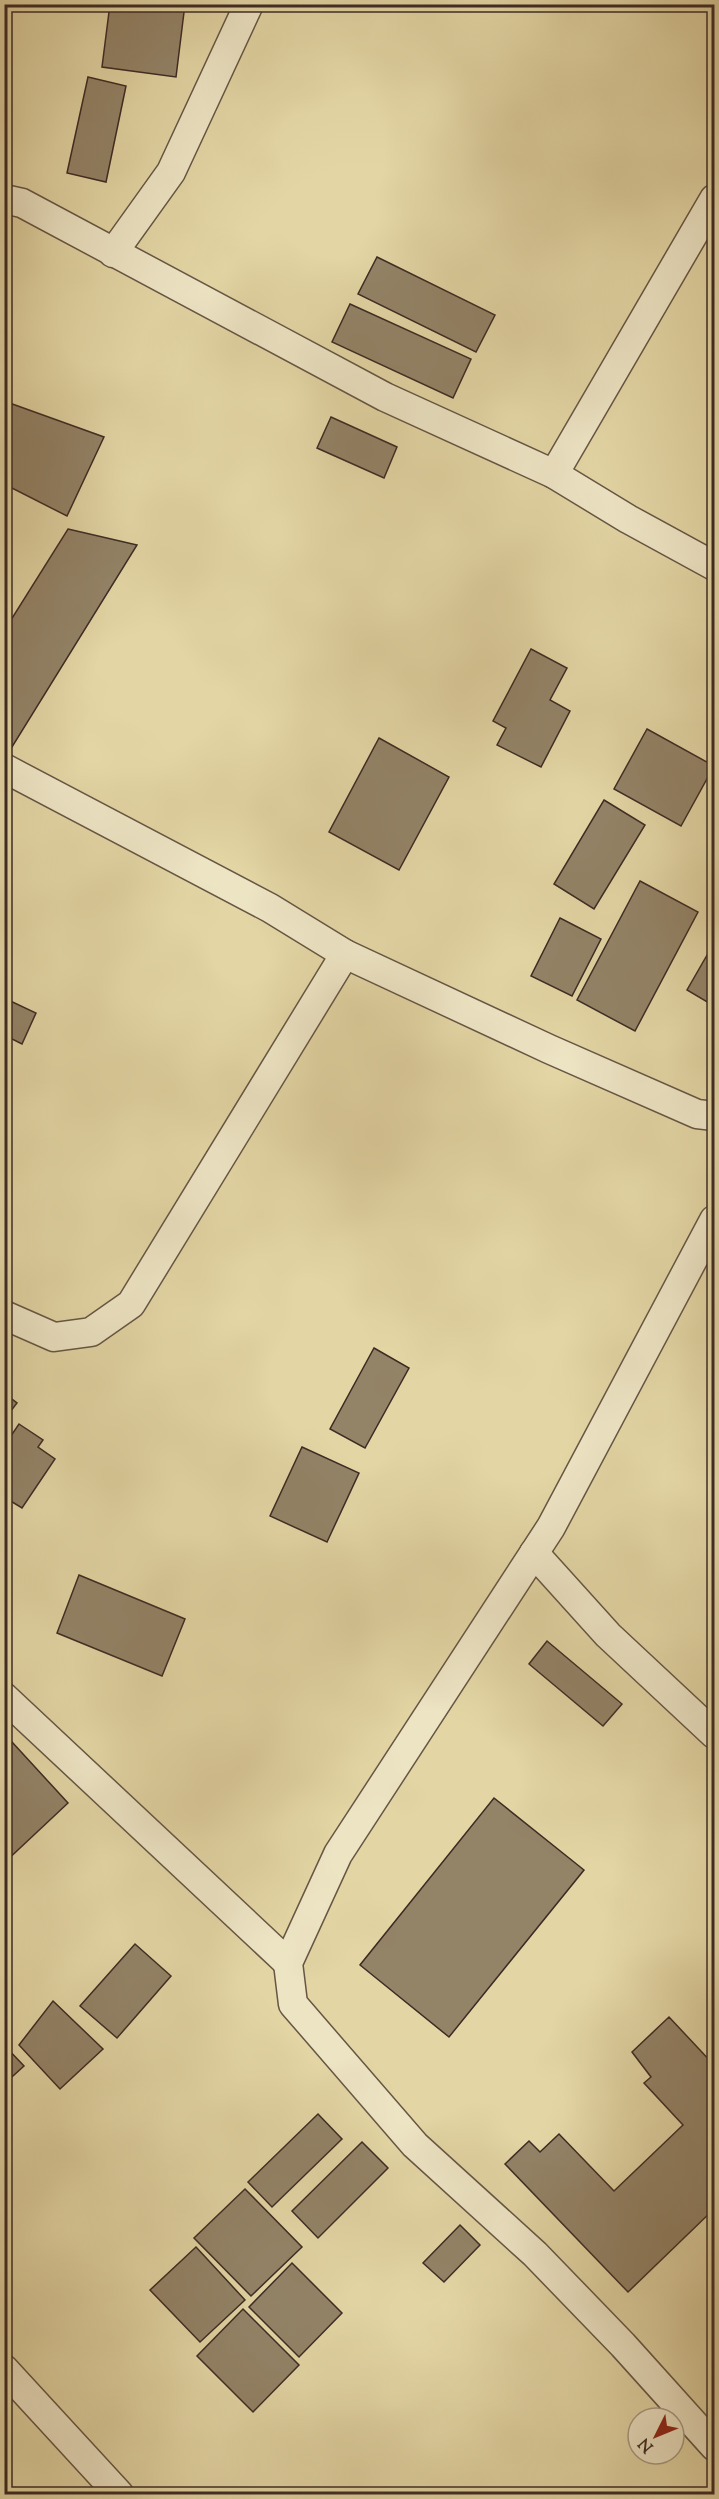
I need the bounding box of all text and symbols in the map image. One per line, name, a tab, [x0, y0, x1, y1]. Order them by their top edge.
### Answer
north arrow	[626, 2406, 686, 2466]
text: N	[634, 2432, 660, 2457]

